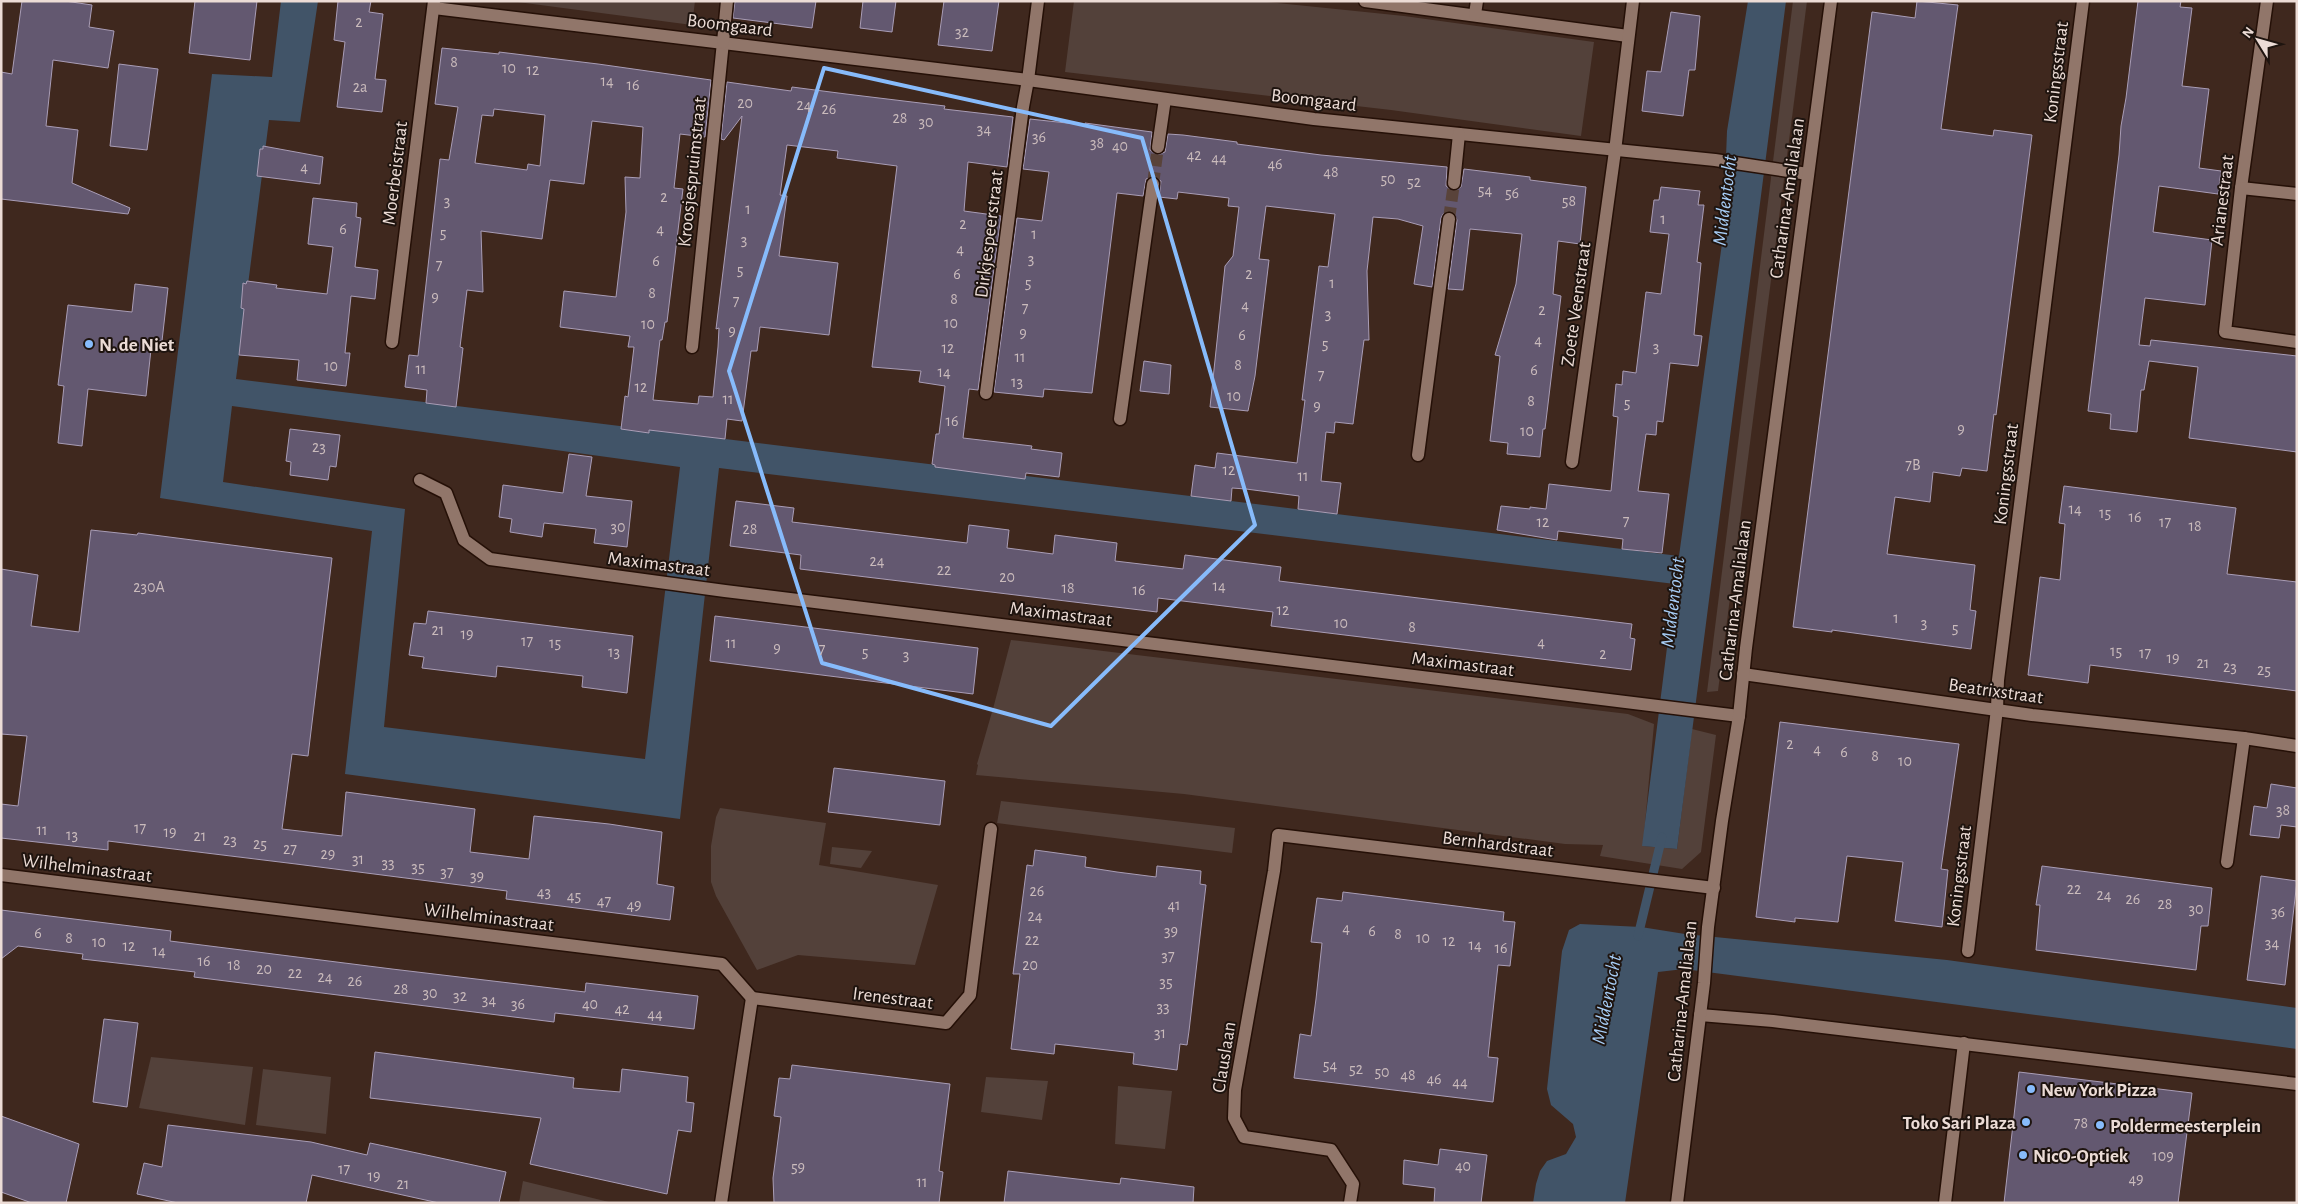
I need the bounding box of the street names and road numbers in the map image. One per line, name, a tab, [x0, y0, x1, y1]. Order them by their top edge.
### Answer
street label: Boomgaard	[686, 11, 774, 40]
street label: Koningsstraat	[2041, 20, 2072, 124]
street label: Boomgaard	[1270, 86, 1358, 115]
street label: Kroosjespruimstraat	[675, 96, 710, 248]
street label: Catharina-Amalialaan	[1767, 117, 1808, 280]
street label: Moerbeistraat	[380, 120, 411, 226]
street label: Arianestraat	[2207, 154, 2237, 247]
street label: Dirkjespeerstraat	[972, 169, 1007, 299]
street label: Zoete Veenstraat	[1558, 241, 1595, 368]
street label: Koningsstraat	[1991, 422, 2022, 526]
street label: Catharina-Amalialaan	[1716, 519, 1755, 682]
street label: Maximastraat	[607, 549, 711, 580]
street label: Maximastraat	[1009, 599, 1113, 630]
street label: Maximastraat	[1411, 649, 1515, 680]
street label: Beatrixstraat	[1947, 675, 2044, 708]
street label: Koningsstraat	[1944, 824, 1975, 928]
street label: Bernhardstraat	[1441, 828, 1554, 861]
street label: Wilhelminastraat	[21, 851, 153, 886]
street label: Wilhelminastraat	[423, 900, 555, 935]
street label: Catharina-Amalialaan	[1665, 920, 1700, 1083]
street label: Irenestraat	[851, 984, 934, 1013]
street label: Clauslaan	[1209, 1020, 1239, 1094]

